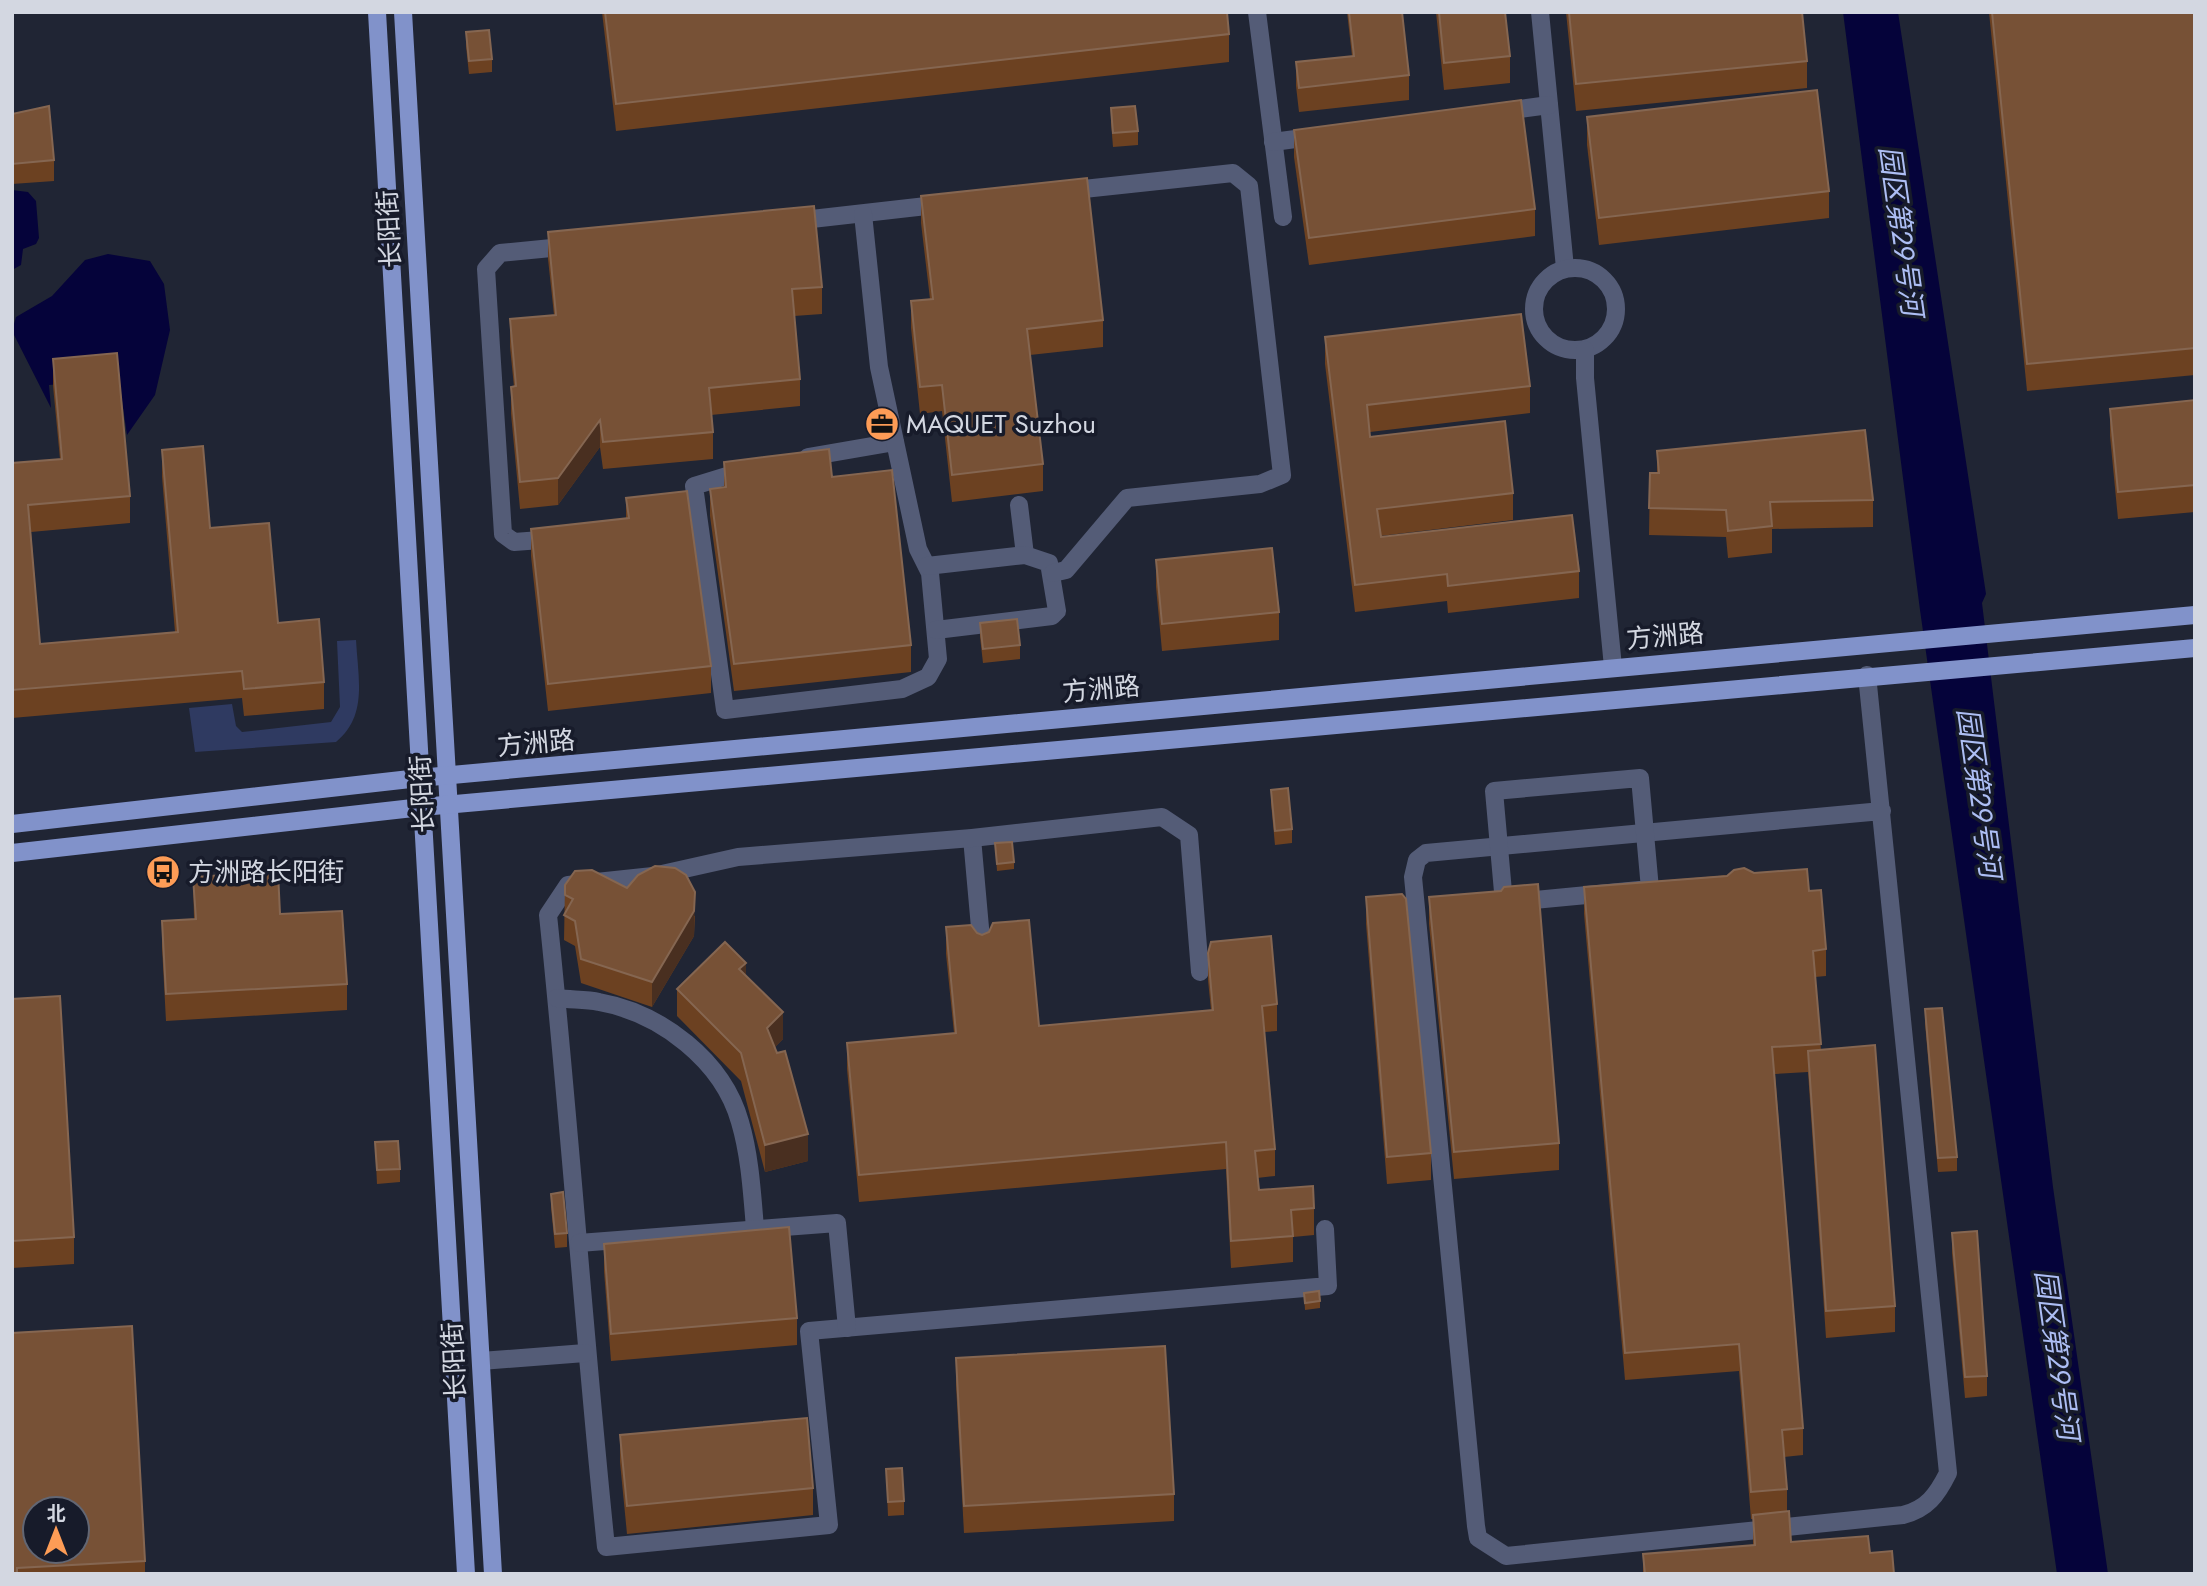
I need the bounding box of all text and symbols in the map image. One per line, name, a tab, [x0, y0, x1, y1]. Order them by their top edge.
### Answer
water label: 园区第29号河	[1869, 143, 1934, 324]
street label: 长阳街	[368, 189, 410, 269]
office icon: MAQUET Suzhou	[863, 405, 901, 443]
place label: MAQUET Suzhou	[906, 405, 1096, 443]
street label: 方洲路	[1624, 614, 1706, 658]
street label: 方洲路	[1060, 667, 1142, 711]
water label: 园区第29号河	[1947, 705, 2012, 886]
street label: 方洲路	[495, 721, 577, 765]
street label: 长阳街	[401, 754, 443, 834]
bus stop icon: 方洲路长阳街	[144, 853, 182, 891]
place label: 方洲路长阳街	[188, 853, 344, 891]
water label: 园区第29号河	[2025, 1267, 2090, 1448]
street label: 长阳街	[433, 1321, 475, 1401]
north arrow	[21, 1495, 91, 1565]
text: 北	[46, 1500, 66, 1527]

